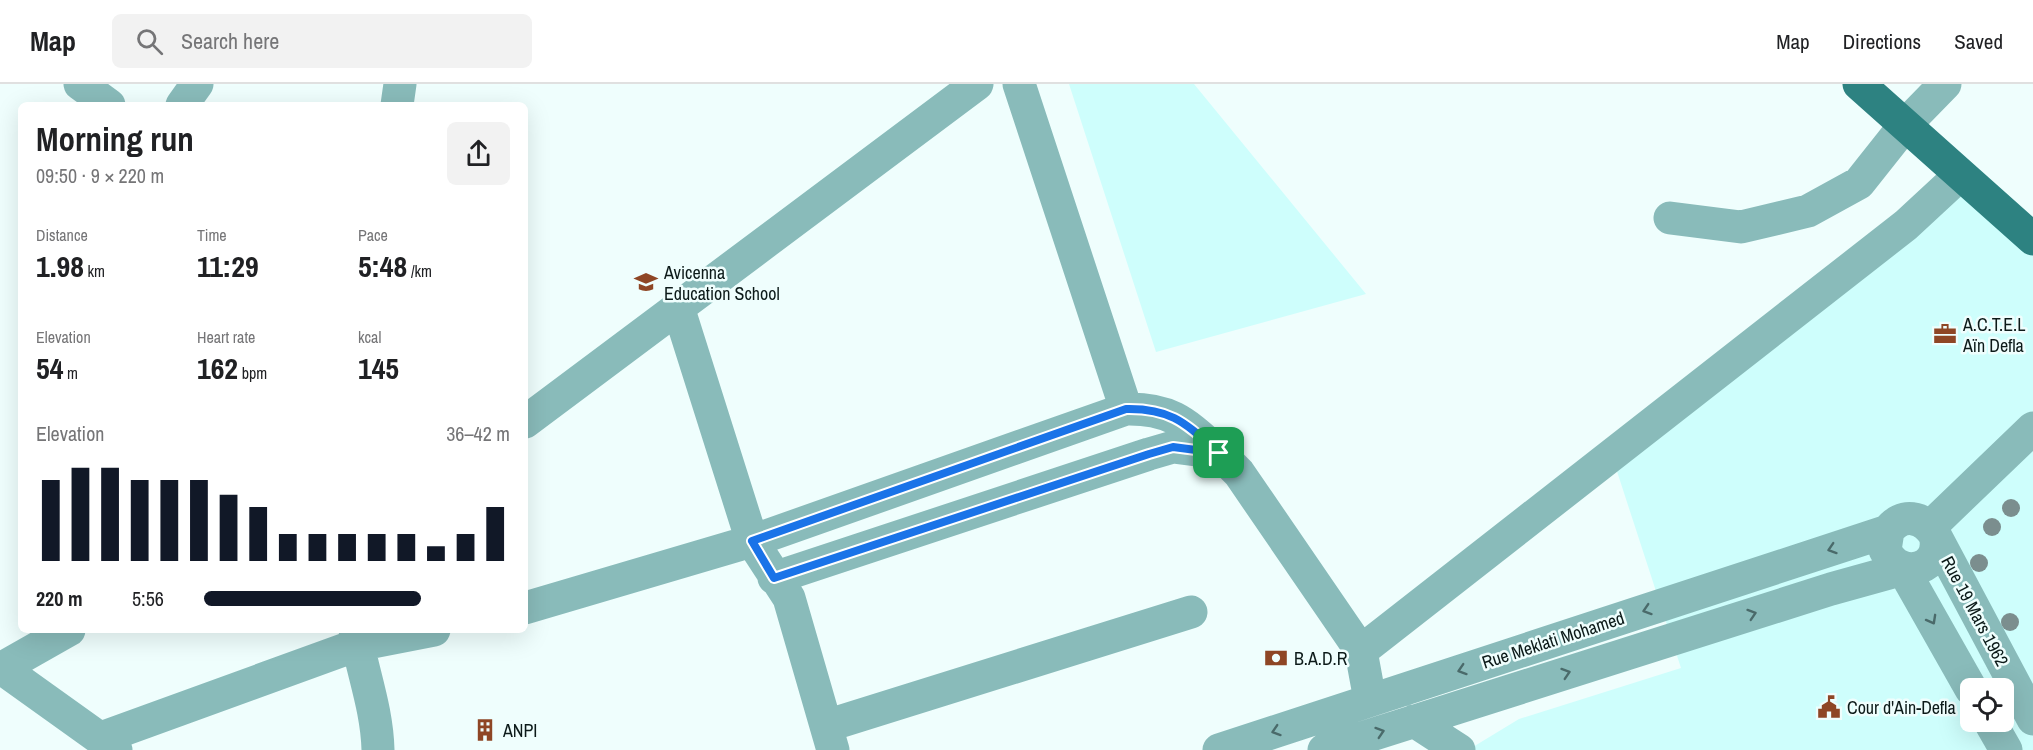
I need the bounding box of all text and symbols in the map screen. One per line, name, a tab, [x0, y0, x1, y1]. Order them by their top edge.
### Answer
search box	[112, 14, 532, 68]
text: Map	[30, 22, 76, 60]
icon: search	[133, 25, 166, 58]
text: Search here	[181, 26, 279, 56]
text: Map	[1776, 27, 1810, 56]
text: Directions	[1843, 27, 1921, 56]
text: Saved	[1954, 27, 2003, 56]
text: Morning run	[36, 117, 194, 161]
button: share	[447, 122, 510, 185]
text: 09:50 · 9 × 220 m	[36, 162, 164, 189]
text: Distance	[36, 224, 88, 246]
text: Time	[197, 224, 227, 246]
text: Pace	[358, 224, 388, 246]
text: 1.98	[36, 246, 84, 286]
text: 11:29	[197, 246, 259, 286]
text: 5:48	[358, 246, 407, 286]
text: km	[84, 260, 105, 282]
text: /km	[407, 260, 432, 282]
place label: Avicenna Education School	[663, 260, 780, 306]
school or university icon: Avicenna Education School	[633, 269, 659, 295]
place label: A.C.T.E.L Aïn Defla	[1962, 312, 2025, 358]
office icon: A.C.T.E.L Aïn Defla	[1932, 321, 1958, 347]
text: Elevation	[36, 326, 91, 348]
text: Heart rate	[197, 326, 255, 348]
text: kcal	[358, 326, 381, 348]
text: 54	[36, 348, 63, 388]
text: 162	[197, 348, 238, 388]
text: 145	[358, 348, 399, 388]
text: m	[63, 362, 78, 384]
text: bpm	[238, 362, 267, 384]
text: Elevation	[36, 420, 104, 447]
text: 36–42 m	[446, 420, 510, 447]
pin	[1193, 427, 1244, 478]
icon: arrive	[1202, 436, 1235, 469]
one-way arrow	[1827, 542, 1838, 554]
street label: Rue 19 Mars 1962	[1935, 552, 2015, 670]
text: 220 m	[36, 585, 83, 612]
text: 5:56	[132, 585, 164, 612]
one-way arrow	[1642, 602, 1653, 615]
street label: Rue Meklati Mohamed	[1479, 605, 1627, 675]
one-way arrow	[1746, 609, 1757, 621]
one-way arrow	[1925, 614, 1936, 624]
bank icon: B.A.D.R	[1263, 645, 1289, 671]
place label: B.A.D.R	[1294, 646, 1348, 671]
one-way arrow	[1457, 663, 1468, 675]
one-way arrow	[1560, 668, 1571, 680]
map controls	[1960, 678, 2014, 732]
button: locate	[1960, 678, 2014, 732]
public building icon: Cour d'Ain-Defla	[1816, 694, 1842, 720]
place label: Cour d'Ain-Defla	[1847, 695, 1956, 720]
building icon: ANPI	[472, 717, 498, 743]
place label: ANPI	[502, 718, 537, 743]
one-way arrow	[1271, 724, 1282, 736]
one-way arrow	[1374, 727, 1385, 739]

